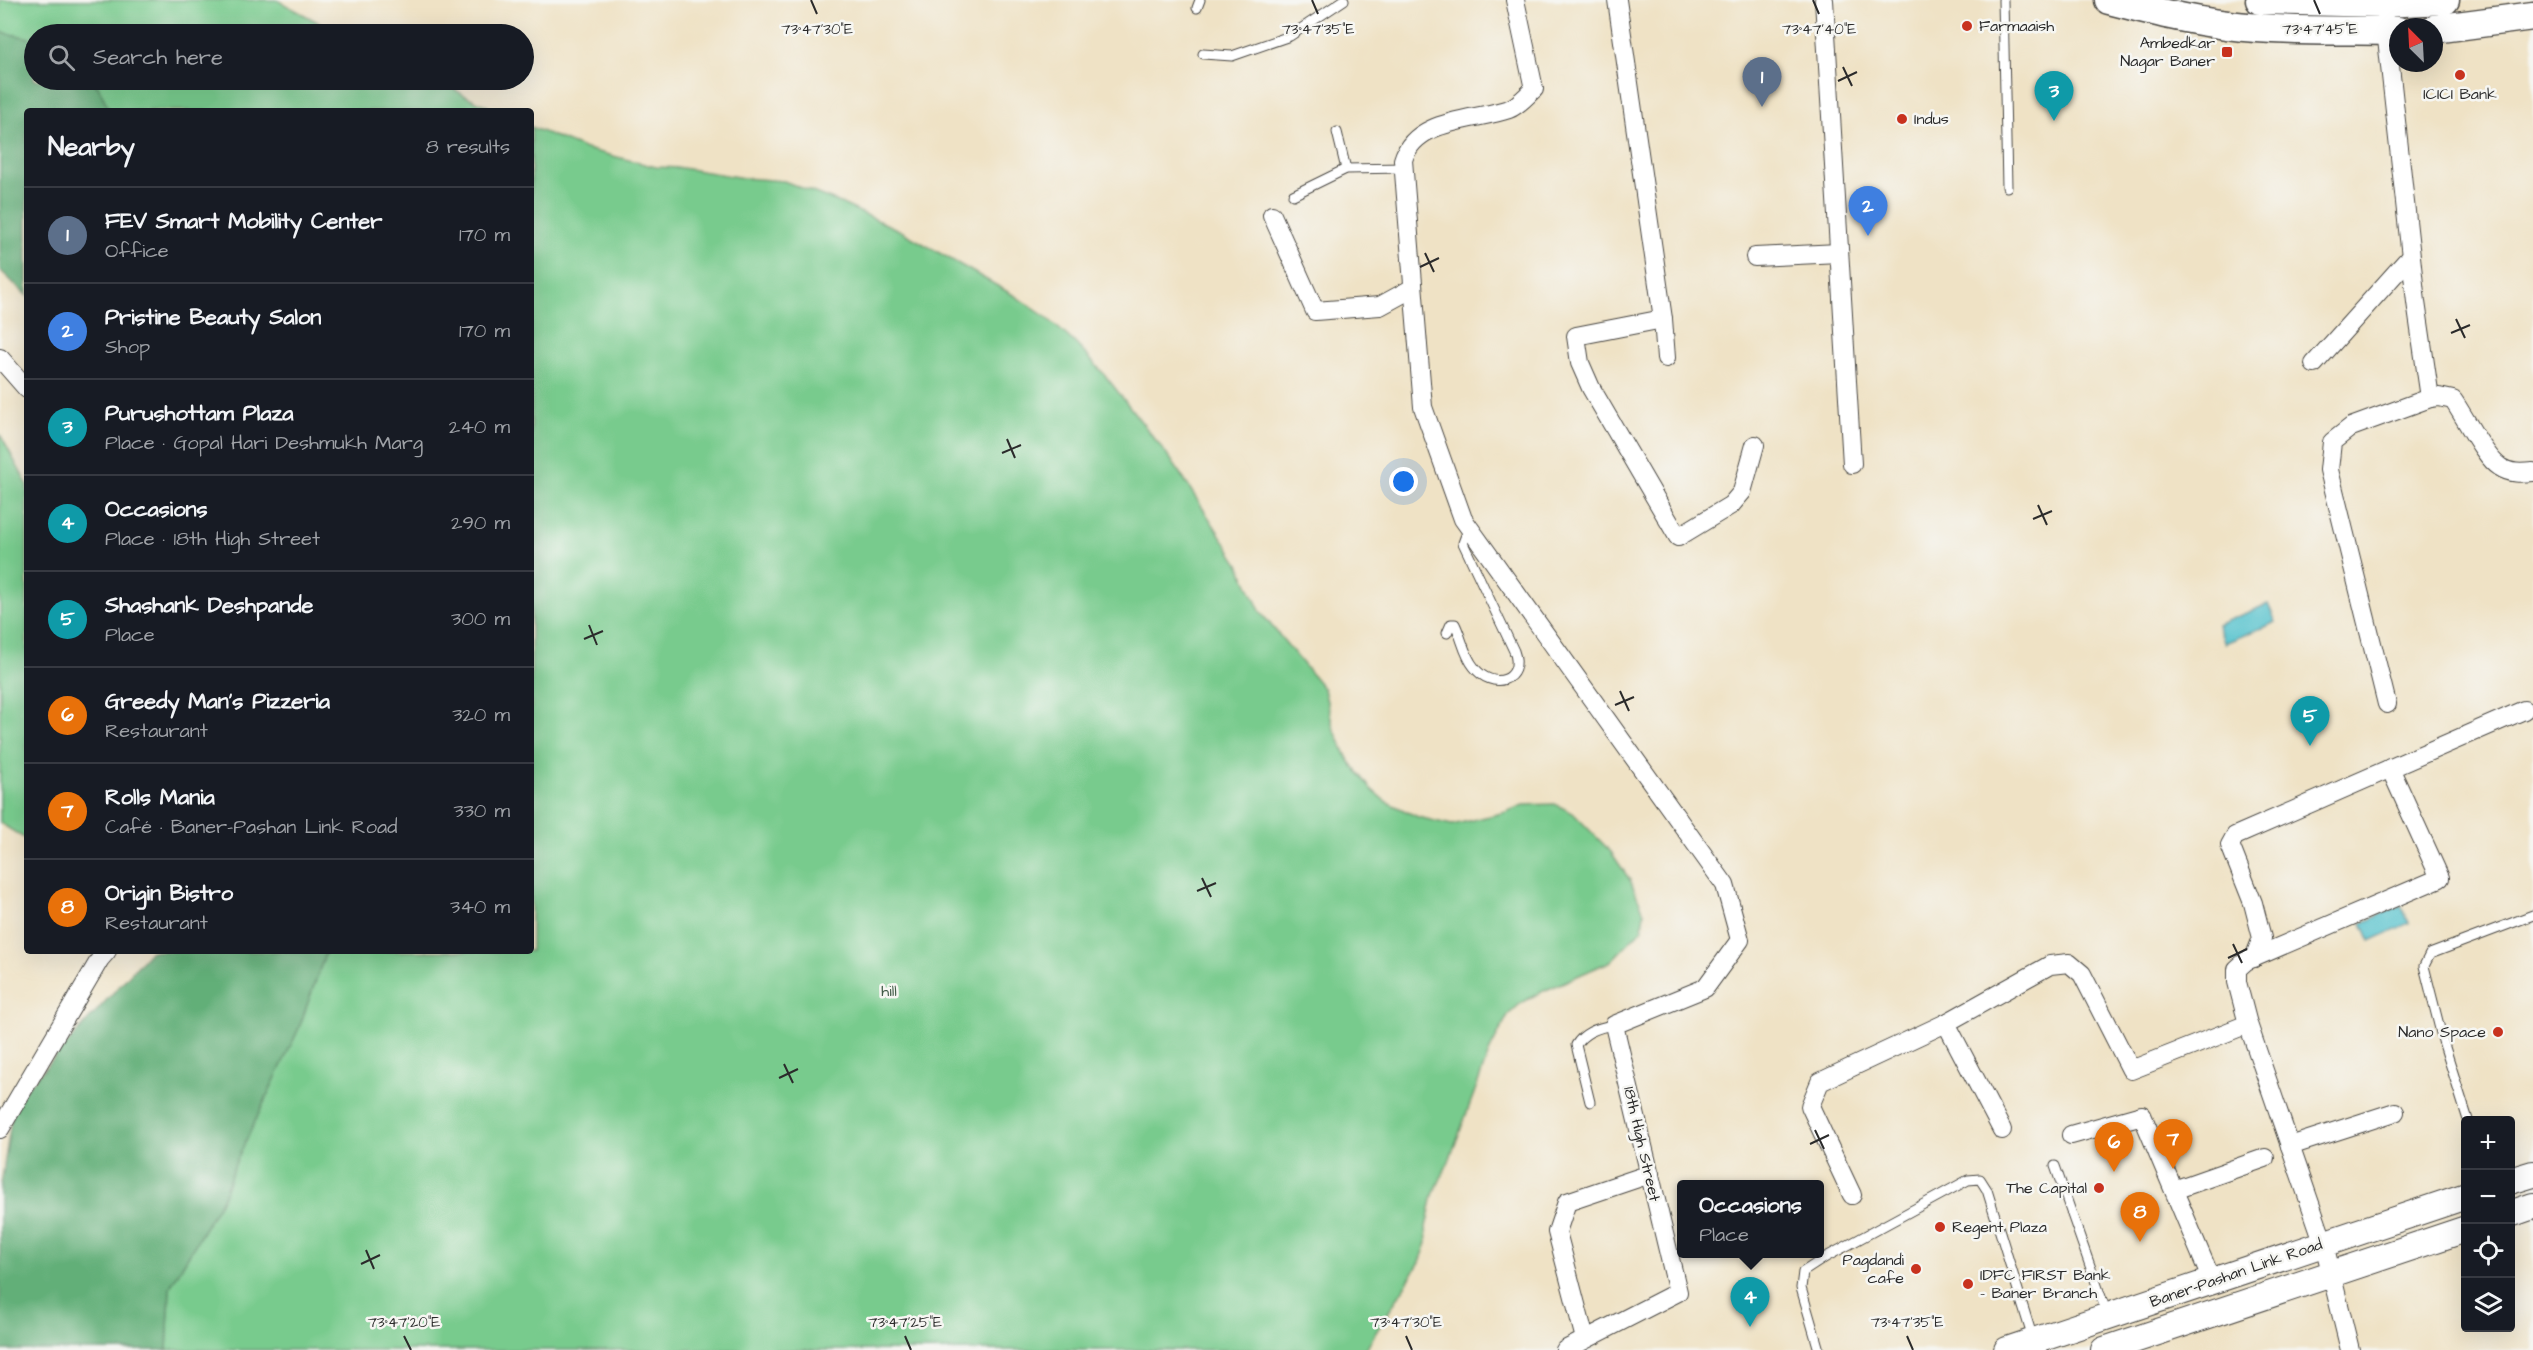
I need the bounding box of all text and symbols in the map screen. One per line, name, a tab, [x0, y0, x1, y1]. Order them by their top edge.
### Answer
place label: Farmaaish	[1979, 15, 2054, 37]
north arrow	[2389, 18, 2443, 72]
text: 73°47'30"E	[781, 19, 853, 40]
text: 73°47'35"E	[1282, 19, 1354, 40]
text: 73°47'40"E	[1782, 19, 1856, 40]
marker: Farmaaish	[1960, 19, 1974, 33]
text: 73°47'45"E	[2282, 19, 2358, 40]
search box	[24, 24, 534, 90]
place label: Ambedkar Nagar Baner	[2120, 32, 2215, 73]
icon: search	[45, 41, 78, 74]
text: Search here	[93, 42, 223, 73]
marker: Ambedkar Nagar Baner	[2220, 45, 2234, 59]
pin: 1	[1742, 57, 1782, 107]
marker: ICICI Bank	[2453, 68, 2467, 82]
pin: 3	[2034, 72, 2074, 121]
place label: ICICI Bank	[2423, 83, 2497, 105]
place label: Indus	[1914, 108, 1949, 130]
marker: Indus	[1895, 112, 1909, 126]
text: Nearby	[48, 129, 135, 165]
text: 8 results	[426, 133, 510, 161]
pin: 2	[1848, 186, 1888, 236]
text: FEV Smart Mobility Center	[105, 206, 382, 237]
text: 1	[66, 221, 69, 249]
text: 170 m	[459, 221, 510, 249]
text: Office	[105, 237, 169, 265]
text: Pristine Beauty Salon	[105, 302, 321, 333]
text: 2	[62, 317, 73, 345]
text: 170 m	[459, 317, 510, 345]
text: Shop	[105, 333, 150, 361]
text: Purushottam Plaza	[105, 398, 294, 429]
text: 3	[62, 413, 73, 441]
text: 240 m	[449, 413, 510, 441]
text: Place · Gopal Hari Deshmukh Marg	[105, 429, 423, 457]
your location	[1389, 467, 1418, 496]
text: Occasions	[105, 494, 208, 525]
text: 4	[61, 509, 74, 537]
text: 290 m	[451, 509, 510, 537]
text: Place · 18th High Street	[105, 525, 320, 553]
text: Shashank Deshpande	[105, 590, 313, 621]
text: 5	[60, 605, 75, 633]
text: 300 m	[451, 605, 510, 633]
text: Place	[105, 621, 155, 649]
text: Greedy Man's Pizzeria	[105, 686, 330, 717]
pin: 5	[2290, 696, 2330, 746]
text: 6	[61, 701, 74, 729]
text: 320 m	[452, 701, 510, 729]
text: Restaurant	[105, 717, 208, 745]
text: Rolls Mania	[105, 782, 215, 813]
text: 7	[61, 797, 74, 825]
text: 330 m	[453, 797, 510, 825]
text: Café · Baner-Pashan Link Road	[105, 813, 397, 841]
text: Origin Bistro	[105, 878, 233, 909]
text: 8	[61, 893, 74, 921]
text: 340 m	[450, 893, 510, 921]
text: Restaurant	[105, 909, 208, 937]
park label: hill	[881, 980, 897, 1002]
place label: Nano Space	[2398, 1021, 2486, 1043]
marker: Nano Space	[2491, 1025, 2505, 1039]
street label: 18th High Street	[1617, 1084, 1666, 1204]
map controls	[2461, 1116, 2515, 1332]
button: +	[2461, 1116, 2515, 1170]
pin: 7	[2154, 1120, 2192, 1169]
pin: 6	[2094, 1122, 2134, 1172]
button: −	[2461, 1170, 2515, 1224]
place label: The Capital	[2006, 1177, 2087, 1199]
popup	[1677, 1180, 1824, 1258]
marker: The Capital	[2092, 1181, 2106, 1195]
text: Occasions	[1699, 1190, 1802, 1221]
pin: 8	[2120, 1192, 2160, 1242]
place label: Regent Plaza	[1952, 1216, 2047, 1239]
marker: Regent Plaza	[1933, 1220, 1947, 1234]
text: Place	[1699, 1221, 1749, 1249]
button: locate	[2461, 1224, 2515, 1278]
street label: Baner-Pashan Link Road	[2147, 1233, 2325, 1313]
place label: Pagdandi cafe	[1842, 1249, 1905, 1289]
marker: Pagdandi cafe	[1909, 1262, 1923, 1276]
place label: IDFC FIRST Bank - Baner Branch	[1980, 1264, 2111, 1304]
marker: IDFC FIRST Bank - Baner Branch	[1961, 1277, 1975, 1291]
pin: 4	[1730, 1278, 1770, 1327]
button: layers	[2461, 1278, 2515, 1332]
text: 73°47'20"E	[368, 1312, 440, 1333]
text: 73°47'25"E	[868, 1312, 942, 1333]
text: 73°47'30"E	[1370, 1312, 1442, 1333]
text: 73°47'35"E	[1871, 1312, 1943, 1333]

